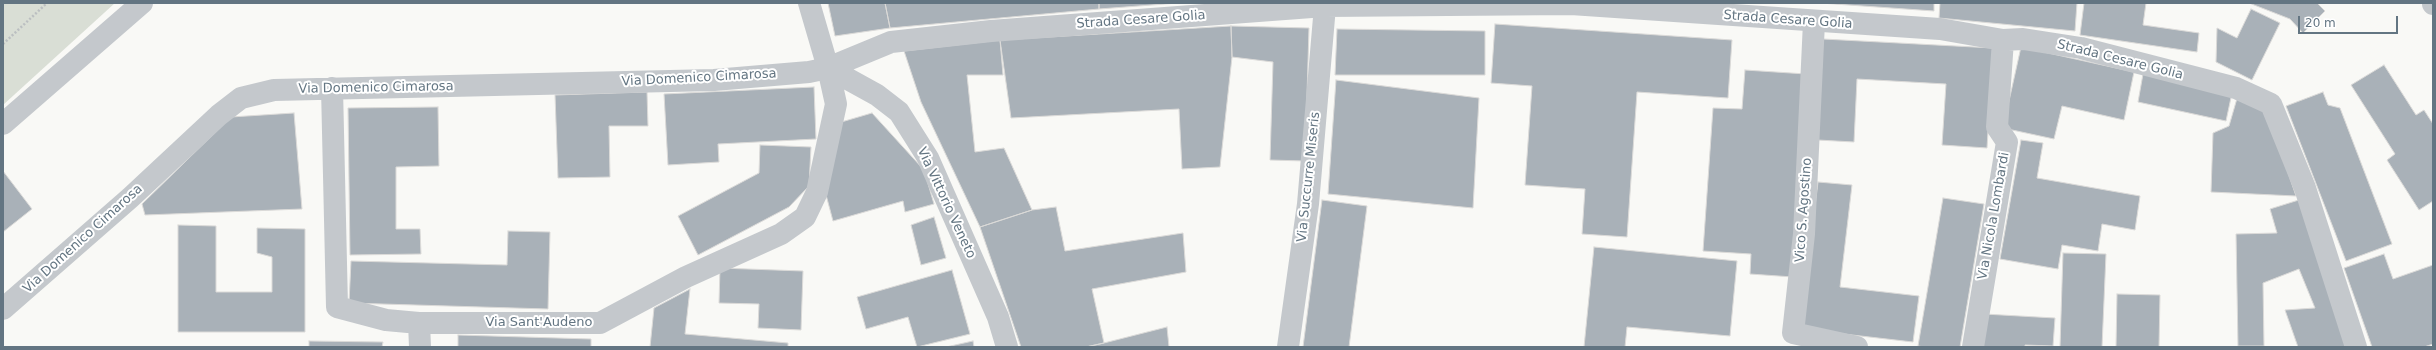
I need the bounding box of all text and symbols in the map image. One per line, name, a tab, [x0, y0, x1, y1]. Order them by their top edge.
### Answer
street label: Strada Cesare Golia	[1076, 8, 1206, 32]
street label: Strada Cesare Golia	[1723, 8, 1853, 32]
scale bar	[2300, 8, 2400, 34]
text: 20 m	[2305, 16, 2336, 30]
street label: Strada Cesare Golia	[2055, 37, 2185, 83]
street label: Via Domenico Cimarosa	[621, 66, 777, 90]
street label: Via Domenico Cimarosa	[298, 79, 454, 97]
street label: Via Succurre Miseris	[1294, 111, 1324, 243]
street label: Via Vittorio Veneto	[913, 145, 979, 261]
street label: Via Nicola Lombardi	[1975, 151, 2013, 281]
street label: Vico S. Agostino	[1793, 157, 1815, 263]
street label: Via Domenico Cimarosa	[20, 181, 146, 297]
street label: Via Sant'Audeno	[485, 315, 593, 331]

